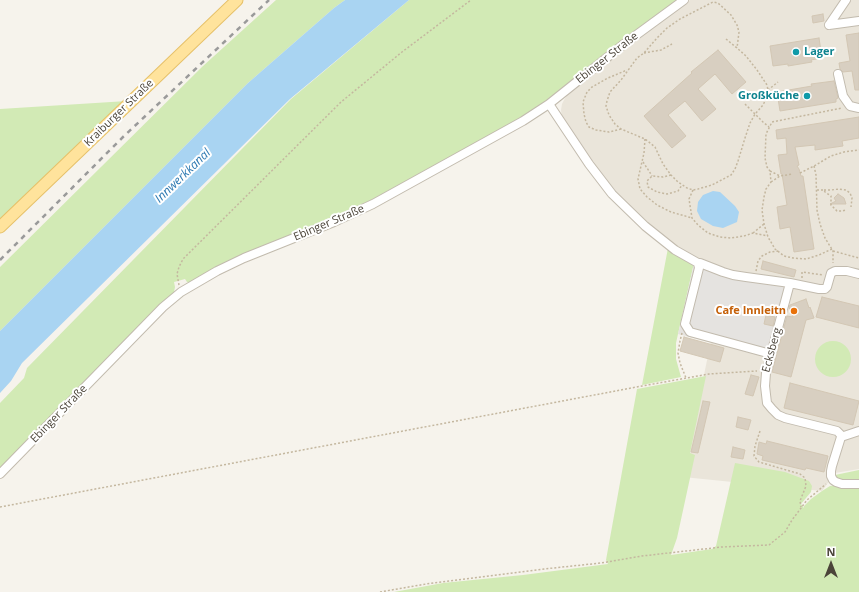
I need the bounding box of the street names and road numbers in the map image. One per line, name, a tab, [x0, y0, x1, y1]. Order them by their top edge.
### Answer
street label: Ebinger Straße	[573, 30, 641, 86]
street label: Kraiburger Straße	[82, 77, 156, 149]
street label: Ebinger Straße	[292, 202, 366, 244]
street label: Ecksberg	[760, 326, 784, 374]
street label: Ebinger Straße	[28, 382, 90, 446]

